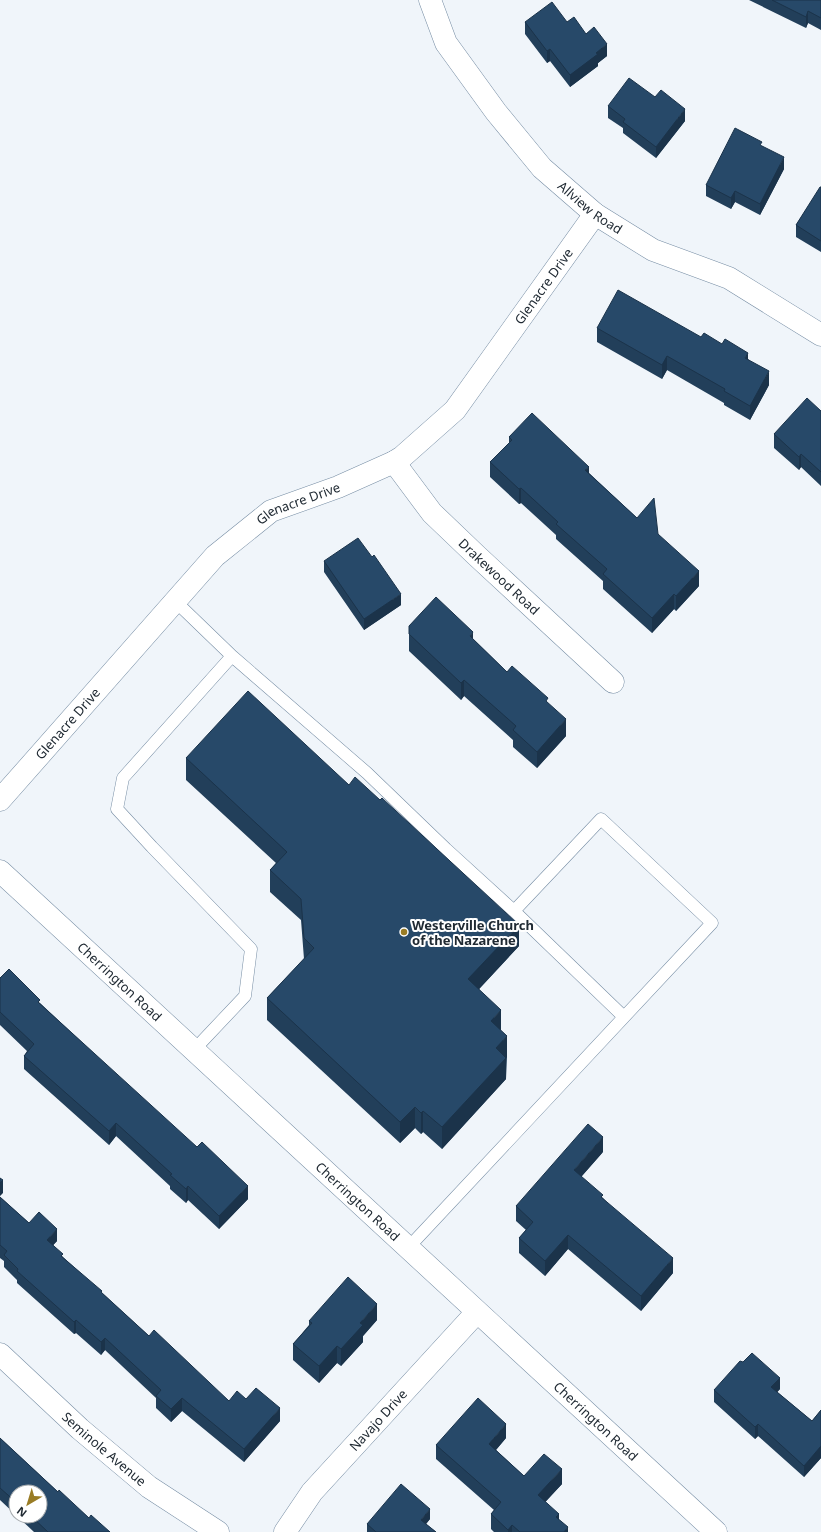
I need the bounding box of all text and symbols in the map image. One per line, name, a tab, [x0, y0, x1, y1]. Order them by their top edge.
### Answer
street label: Allview Road	[554, 177, 626, 238]
street label: Glenacre Drive	[510, 244, 577, 328]
street label: Glenacre Drive	[252, 478, 343, 529]
street label: Drakewood Road	[455, 534, 544, 619]
street label: Glenacre Drive	[31, 684, 104, 763]
place label: Westerville Church of the Nazarene	[412, 916, 534, 949]
marker: Westerville Church of the Nazarene	[399, 927, 409, 937]
street label: Cherrington Road	[74, 938, 166, 1025]
street label: Cherrington Road	[312, 1158, 404, 1245]
street label: Cherrington Road	[550, 1378, 642, 1465]
street label: Navajo Drive	[345, 1385, 411, 1455]
street label: Seminole Avenue	[58, 1408, 150, 1490]
north arrow	[8, 1484, 48, 1524]
text: N	[13, 1504, 30, 1521]

